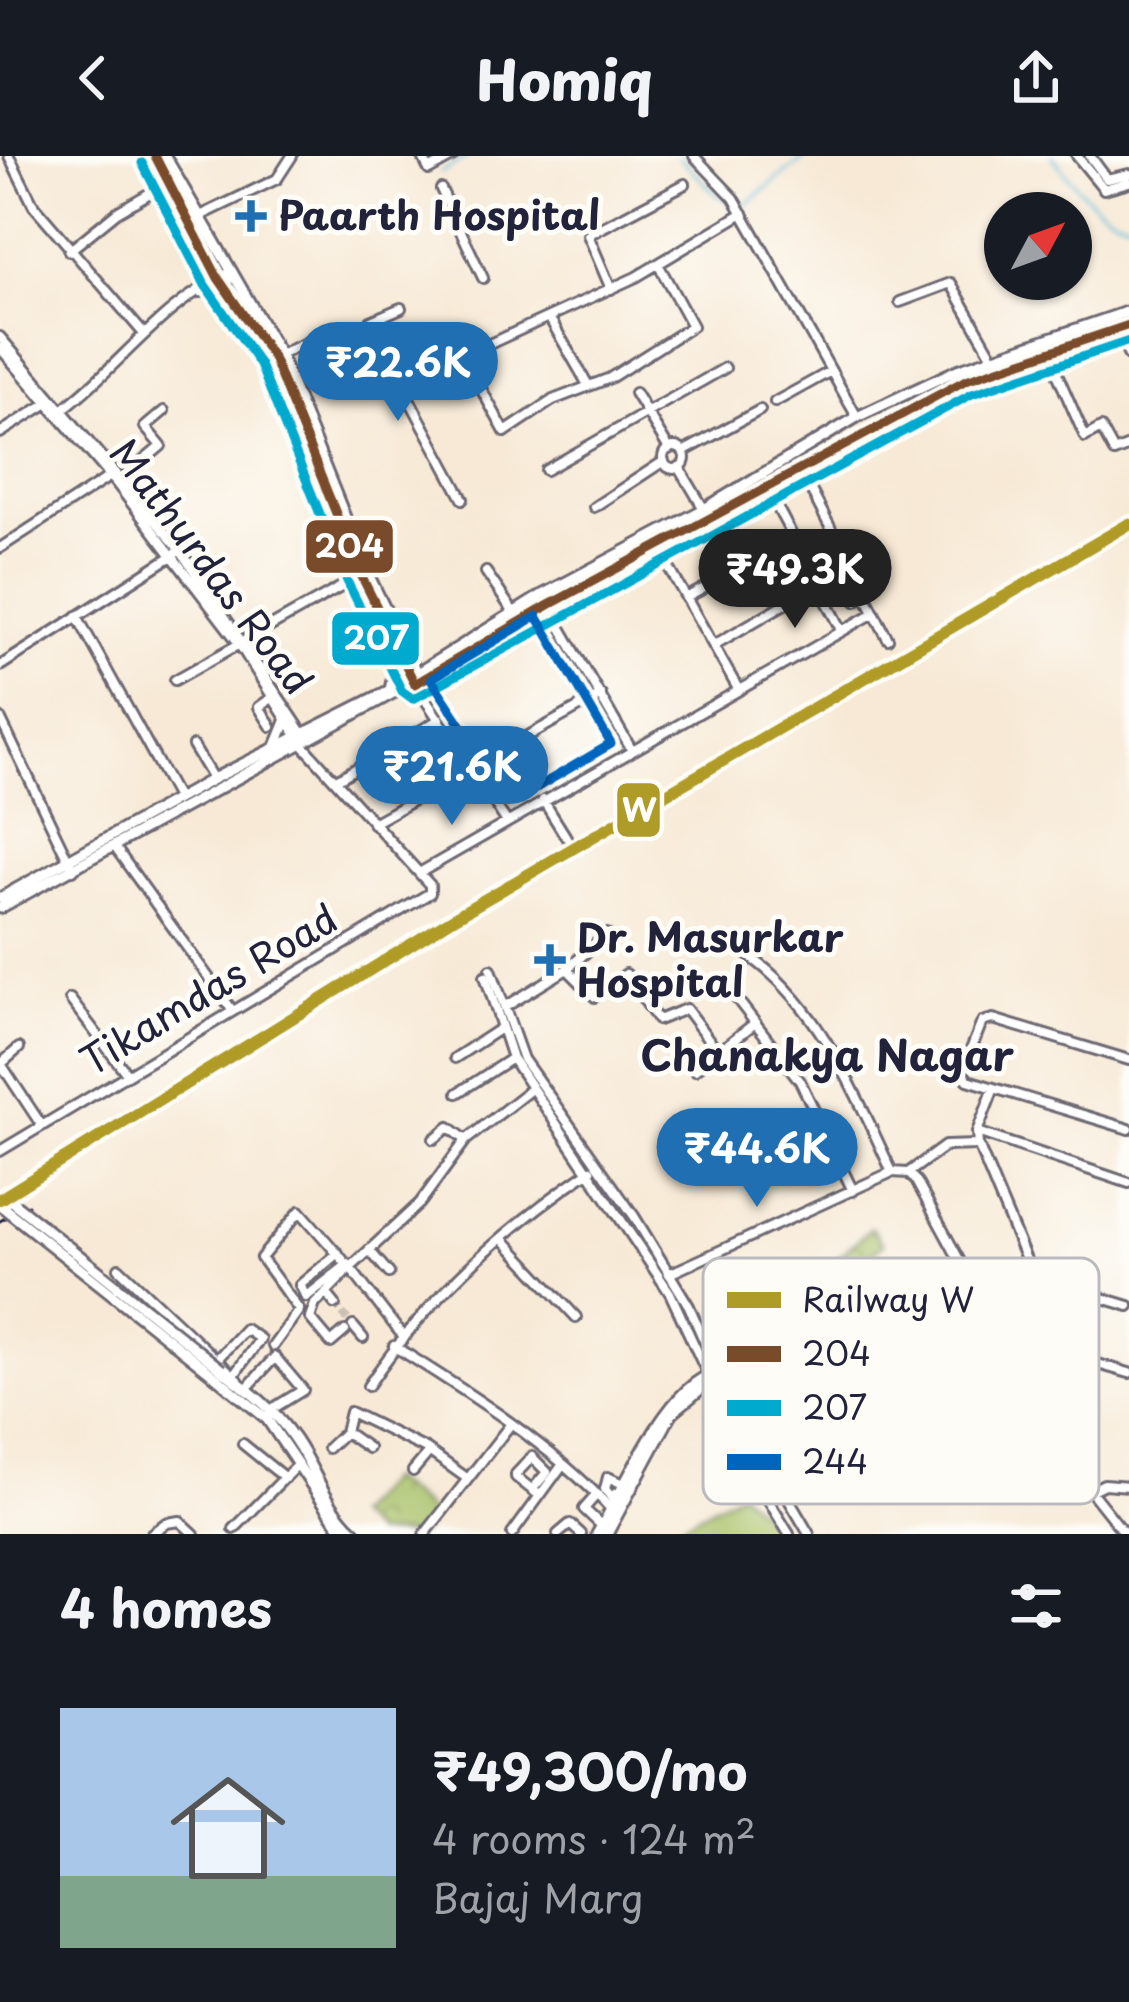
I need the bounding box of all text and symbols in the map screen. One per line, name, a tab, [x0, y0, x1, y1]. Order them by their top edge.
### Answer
text: Homiq	[477, 38, 652, 119]
icon: back	[60, 45, 126, 111]
icon: share	[1003, 45, 1069, 111]
place label: Paarth Hospital	[278, 184, 600, 243]
north arrow	[984, 192, 1092, 300]
map controls	[984, 192, 1092, 300]
marker: Paarth Hospital	[235, 200, 267, 232]
pin: ₹22.6K	[300, 322, 496, 424]
text: ₹22.6K	[325, 331, 471, 390]
street label: Mathurdas Road	[97, 425, 329, 706]
line badge: 204	[304, 518, 395, 575]
text: 204	[314, 519, 384, 569]
pin: ₹49.3K	[697, 529, 893, 631]
text: ₹49.3K	[726, 538, 864, 597]
line badge: 207	[330, 610, 421, 667]
text: 207	[343, 611, 409, 661]
pin: ₹21.6K	[354, 726, 550, 828]
text: ₹21.6K	[382, 735, 522, 794]
line badge: W	[615, 781, 662, 839]
text: W	[622, 783, 657, 833]
street label: Tikamdas Road	[68, 888, 348, 1088]
place label: Dr. Masurkar Hospital	[577, 906, 844, 1010]
marker: Dr. Masurkar Hospital	[534, 944, 566, 976]
district label: Chanakya Nagar	[640, 1022, 1014, 1085]
pin: ₹44.6K	[659, 1108, 855, 1210]
text: ₹44.6K	[684, 1117, 830, 1176]
legend	[703, 1258, 1099, 1504]
text: Railway W	[802, 1273, 974, 1323]
text: 204	[802, 1327, 871, 1377]
text: 207	[802, 1381, 867, 1431]
text: 244	[802, 1435, 868, 1485]
text: 4 homes	[60, 1568, 272, 1645]
icon: filters	[1003, 1573, 1069, 1639]
text: ₹49,300/mo	[432, 1731, 747, 1808]
icon: home	[156, 1756, 300, 1900]
text: 4 rooms · 124 m²	[432, 1808, 756, 1867]
text: Bajaj Marg	[432, 1867, 644, 1926]

